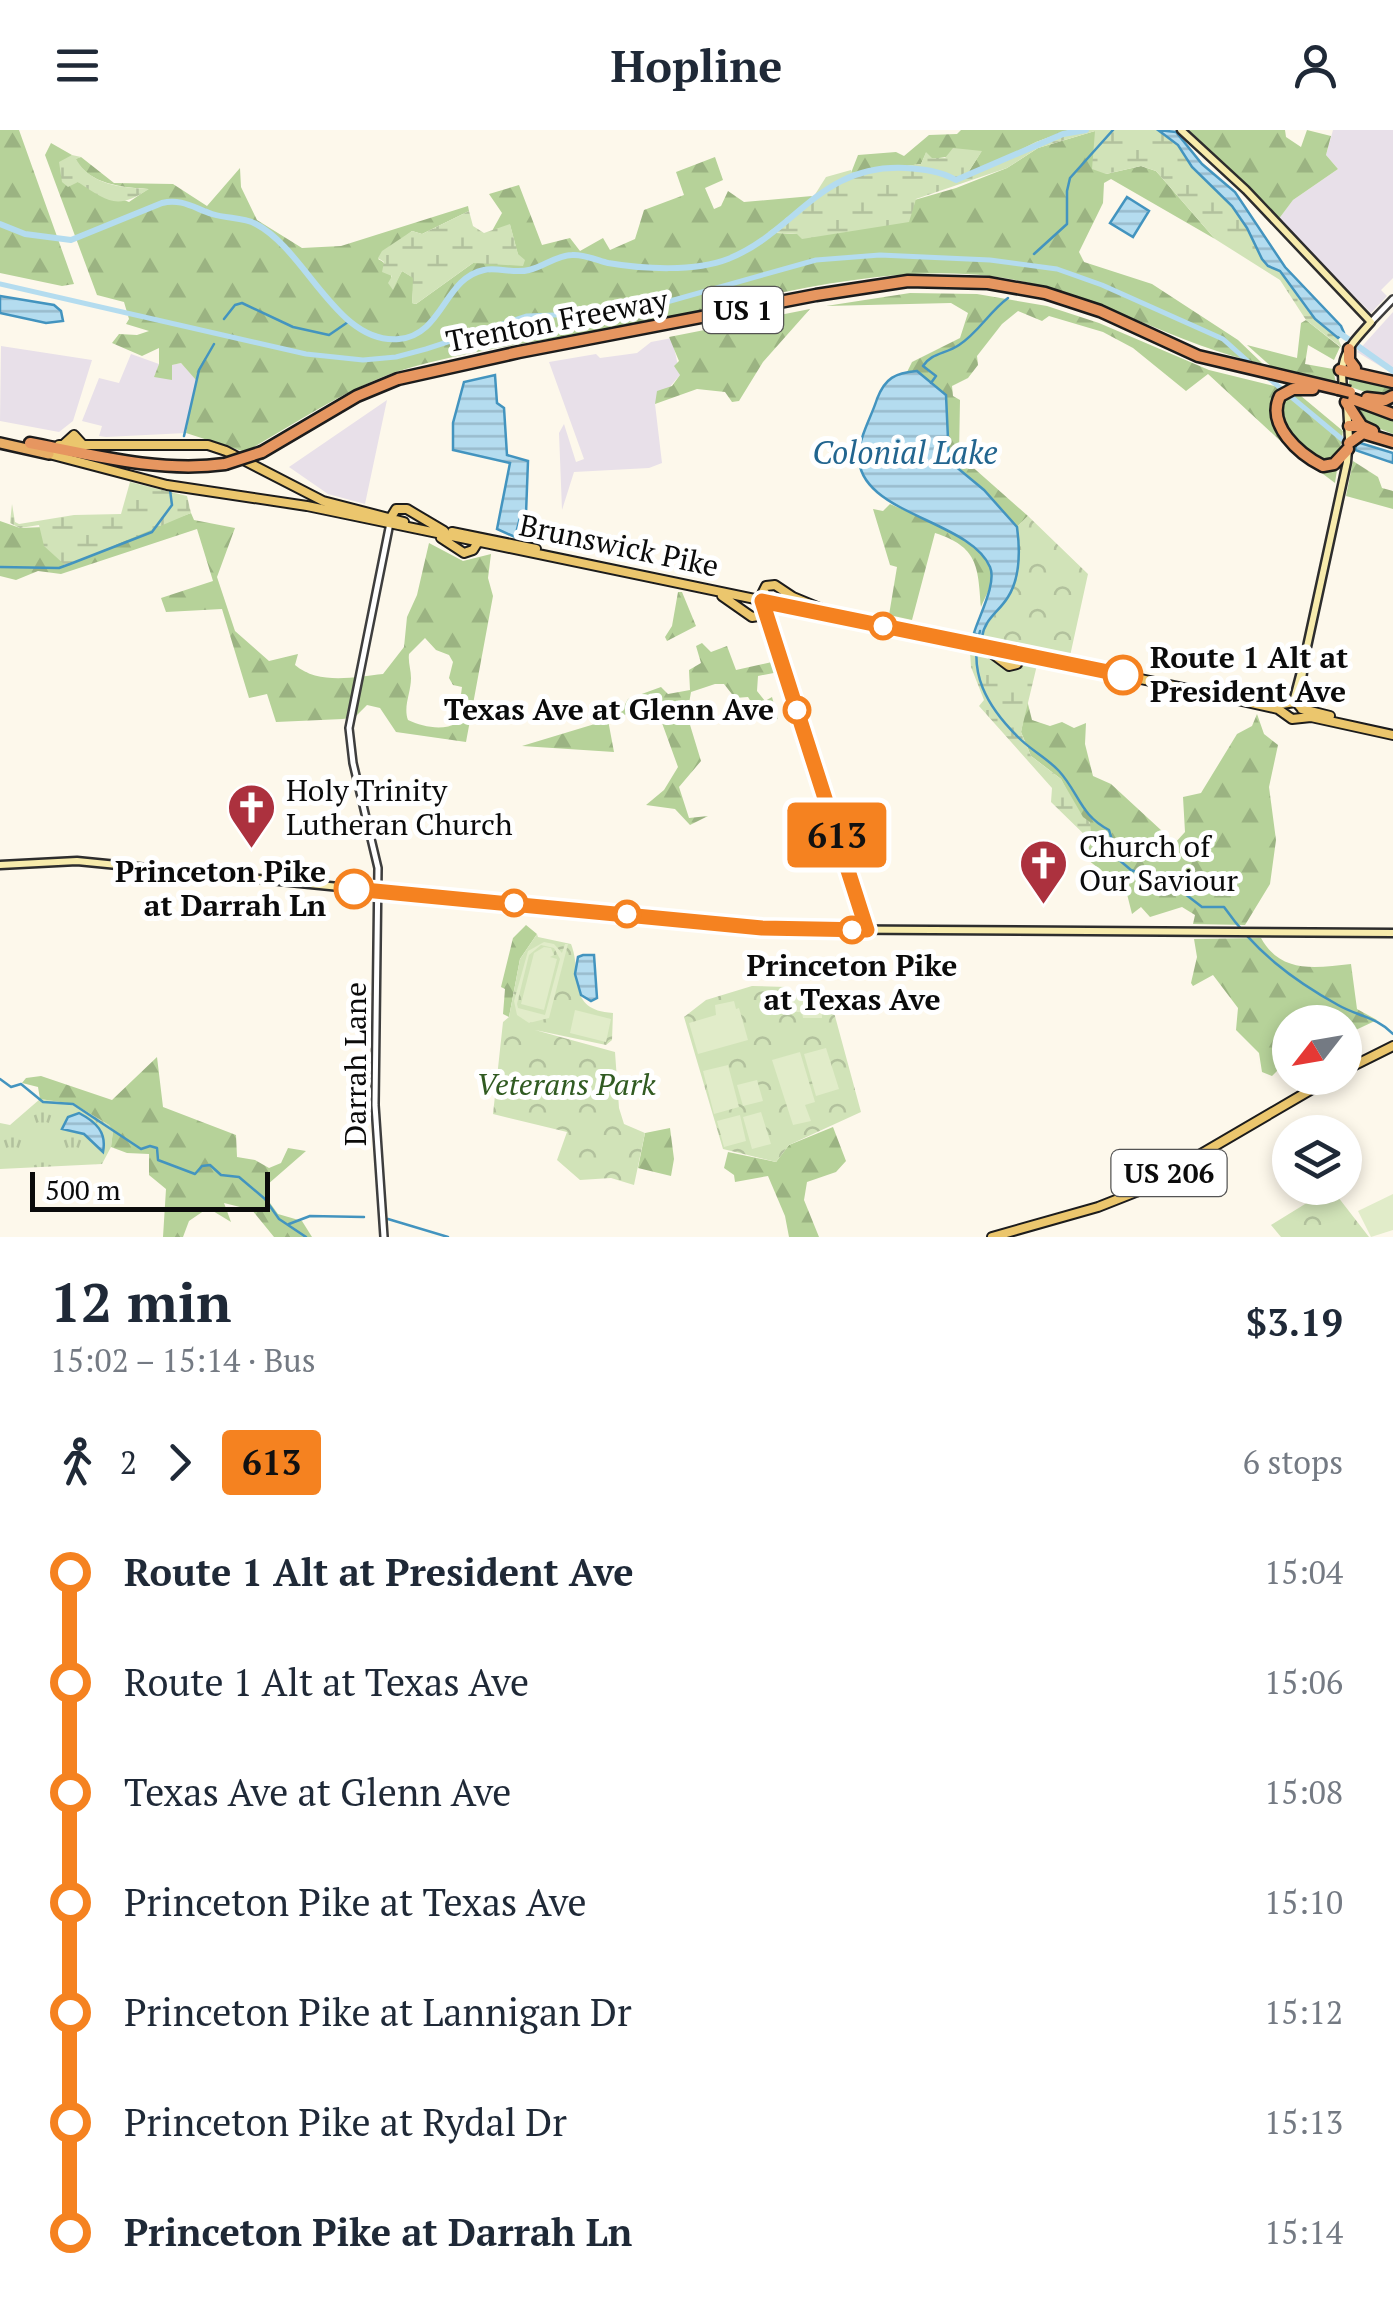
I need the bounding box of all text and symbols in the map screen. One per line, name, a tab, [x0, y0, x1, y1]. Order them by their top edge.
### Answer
text: Hopline	[611, 35, 782, 95]
icon: menu	[50, 38, 105, 93]
icon: person	[1288, 38, 1343, 93]
street label: Trenton Freeway	[443, 279, 672, 361]
road number: US 1	[703, 287, 783, 333]
water label: Colonial Lake	[812, 431, 998, 473]
street label: Brunswick Pike	[516, 504, 723, 586]
unlabelled marker	[870, 613, 896, 639]
place label: Route 1 Alt at President Ave	[1150, 637, 1348, 711]
marker: Route 1 Alt at President Ave	[1104, 656, 1142, 694]
place label: Texas Ave at Glenn Ave	[444, 689, 774, 729]
marker: Texas Ave at Glenn Ave	[784, 697, 810, 723]
place label: Holy Trinity Lutheran Church	[286, 770, 513, 844]
church icon: Holy Trinity Lutheran Church	[225, 782, 277, 850]
line badge: 613	[780, 802, 894, 868]
text: 613	[807, 812, 867, 858]
place label: Church of Our Saviour	[1079, 826, 1239, 900]
church icon: Church of Our Saviour	[1018, 838, 1070, 906]
place label: Princeton Pike at Darrah Ln	[115, 851, 326, 925]
marker: Princeton Pike at Darrah Ln	[335, 870, 373, 908]
unlabelled marker	[501, 890, 527, 916]
unlabelled marker	[614, 901, 640, 927]
marker: Princeton Pike at Texas Ave	[839, 917, 865, 943]
place label: Princeton Pike at Texas Ave	[747, 945, 957, 1019]
street label: Darrah Lane	[335, 982, 375, 1146]
north arrow	[1272, 1005, 1362, 1095]
map controls	[1272, 1005, 1362, 1205]
park label: Veterans Park	[476, 1064, 656, 1104]
button: layers	[1272, 1115, 1362, 1205]
road number: US 206	[1112, 1150, 1226, 1196]
scale bar	[30, 1167, 270, 1212]
text: 500 m	[45, 1171, 121, 1208]
text: 12 min	[50, 1265, 232, 1338]
text: $3.19	[1246, 1297, 1343, 1347]
text: 15:02 – 15:14 · Bus	[50, 1339, 316, 1381]
icon: walk	[50, 1435, 105, 1490]
icon: forward	[152, 1435, 207, 1490]
text: 613	[242, 1439, 301, 1485]
text: 2	[120, 1441, 137, 1483]
text: 6 stops	[1243, 1441, 1343, 1483]
text: Route 1 Alt at President Ave	[124, 1547, 634, 1597]
text: 15:04	[1264, 1551, 1343, 1593]
text: Route 1 Alt at Texas Ave	[124, 1657, 529, 1707]
text: 15:06	[1264, 1661, 1343, 1703]
text: Texas Ave at Glenn Ave	[124, 1767, 511, 1817]
text: 15:08	[1264, 1771, 1343, 1813]
text: Princeton Pike at Texas Ave	[124, 1877, 587, 1927]
text: 15:10	[1264, 1881, 1343, 1923]
text: Princeton Pike at Lannigan Dr	[124, 1987, 632, 2037]
text: 15:12	[1264, 1991, 1343, 2033]
text: Princeton Pike at Rydal Dr	[124, 2097, 567, 2147]
text: 15:13	[1264, 2101, 1343, 2143]
text: Princeton Pike at Darrah Ln	[124, 2207, 632, 2257]
text: 15:14	[1264, 2211, 1343, 2253]

